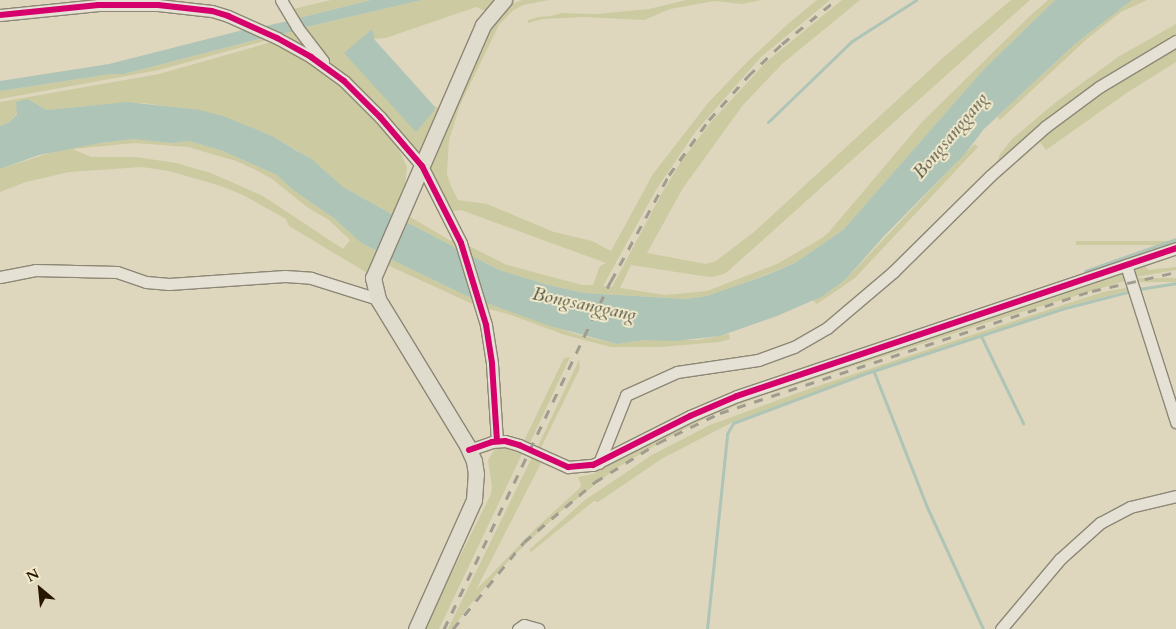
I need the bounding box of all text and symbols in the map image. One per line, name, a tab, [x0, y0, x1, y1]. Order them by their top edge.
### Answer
water label: Bongsanggang	[908, 88, 994, 184]
water label: Bongsanggang	[530, 283, 638, 327]
north arrow	[15, 564, 65, 614]
text: N	[23, 564, 43, 587]

